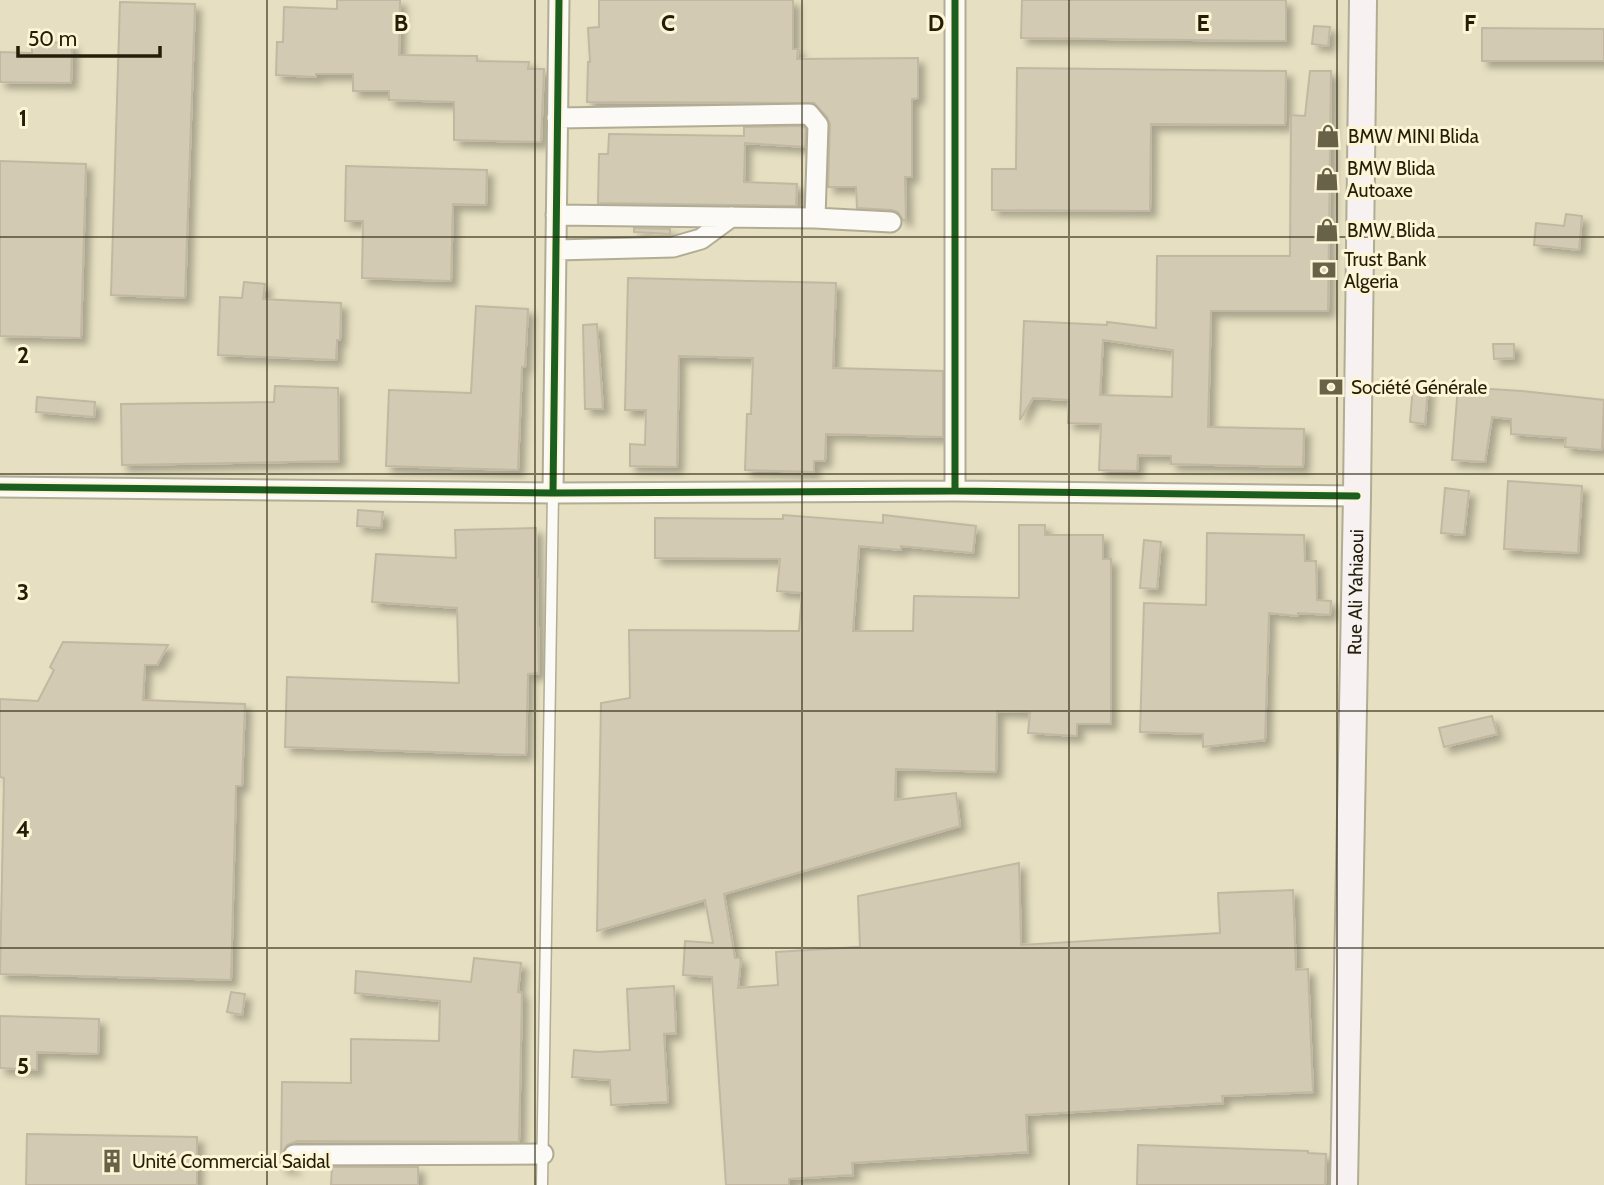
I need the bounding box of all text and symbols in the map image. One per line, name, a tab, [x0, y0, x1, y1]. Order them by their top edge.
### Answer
text: B	[394, 9, 408, 37]
text: C	[661, 9, 675, 37]
text: D	[928, 9, 944, 37]
text: E	[1196, 9, 1210, 37]
text: F	[1464, 9, 1476, 37]
scale bar	[18, 14, 159, 58]
text: 50 m	[28, 26, 77, 51]
text: 1	[19, 104, 27, 132]
shop icon: BMW MINI Blida	[1314, 122, 1342, 150]
place label: BMW MINI Blida	[1348, 125, 1479, 148]
place label: BMW Blida Autoaxe	[1347, 157, 1435, 202]
shop icon: BMW Blida Autoaxe	[1313, 165, 1341, 193]
shop icon: BMW Blida	[1313, 216, 1341, 244]
place label: BMW Blida	[1347, 219, 1435, 242]
place label: Trust Bank Algeria	[1344, 248, 1427, 293]
bank icon: Trust Bank Algeria	[1310, 256, 1338, 284]
text: 2	[17, 341, 29, 369]
bank icon: Société Générale	[1317, 373, 1345, 401]
place label: Société Générale	[1351, 376, 1487, 399]
street label: Rue Ali Yahiaoui	[1343, 529, 1368, 655]
text: 3	[17, 578, 29, 606]
text: 4	[16, 815, 30, 843]
text: 5	[17, 1052, 29, 1080]
building icon: Unité Commercial Saidal	[98, 1147, 126, 1175]
place label: Unité Commercial Saidal	[132, 1150, 331, 1173]

